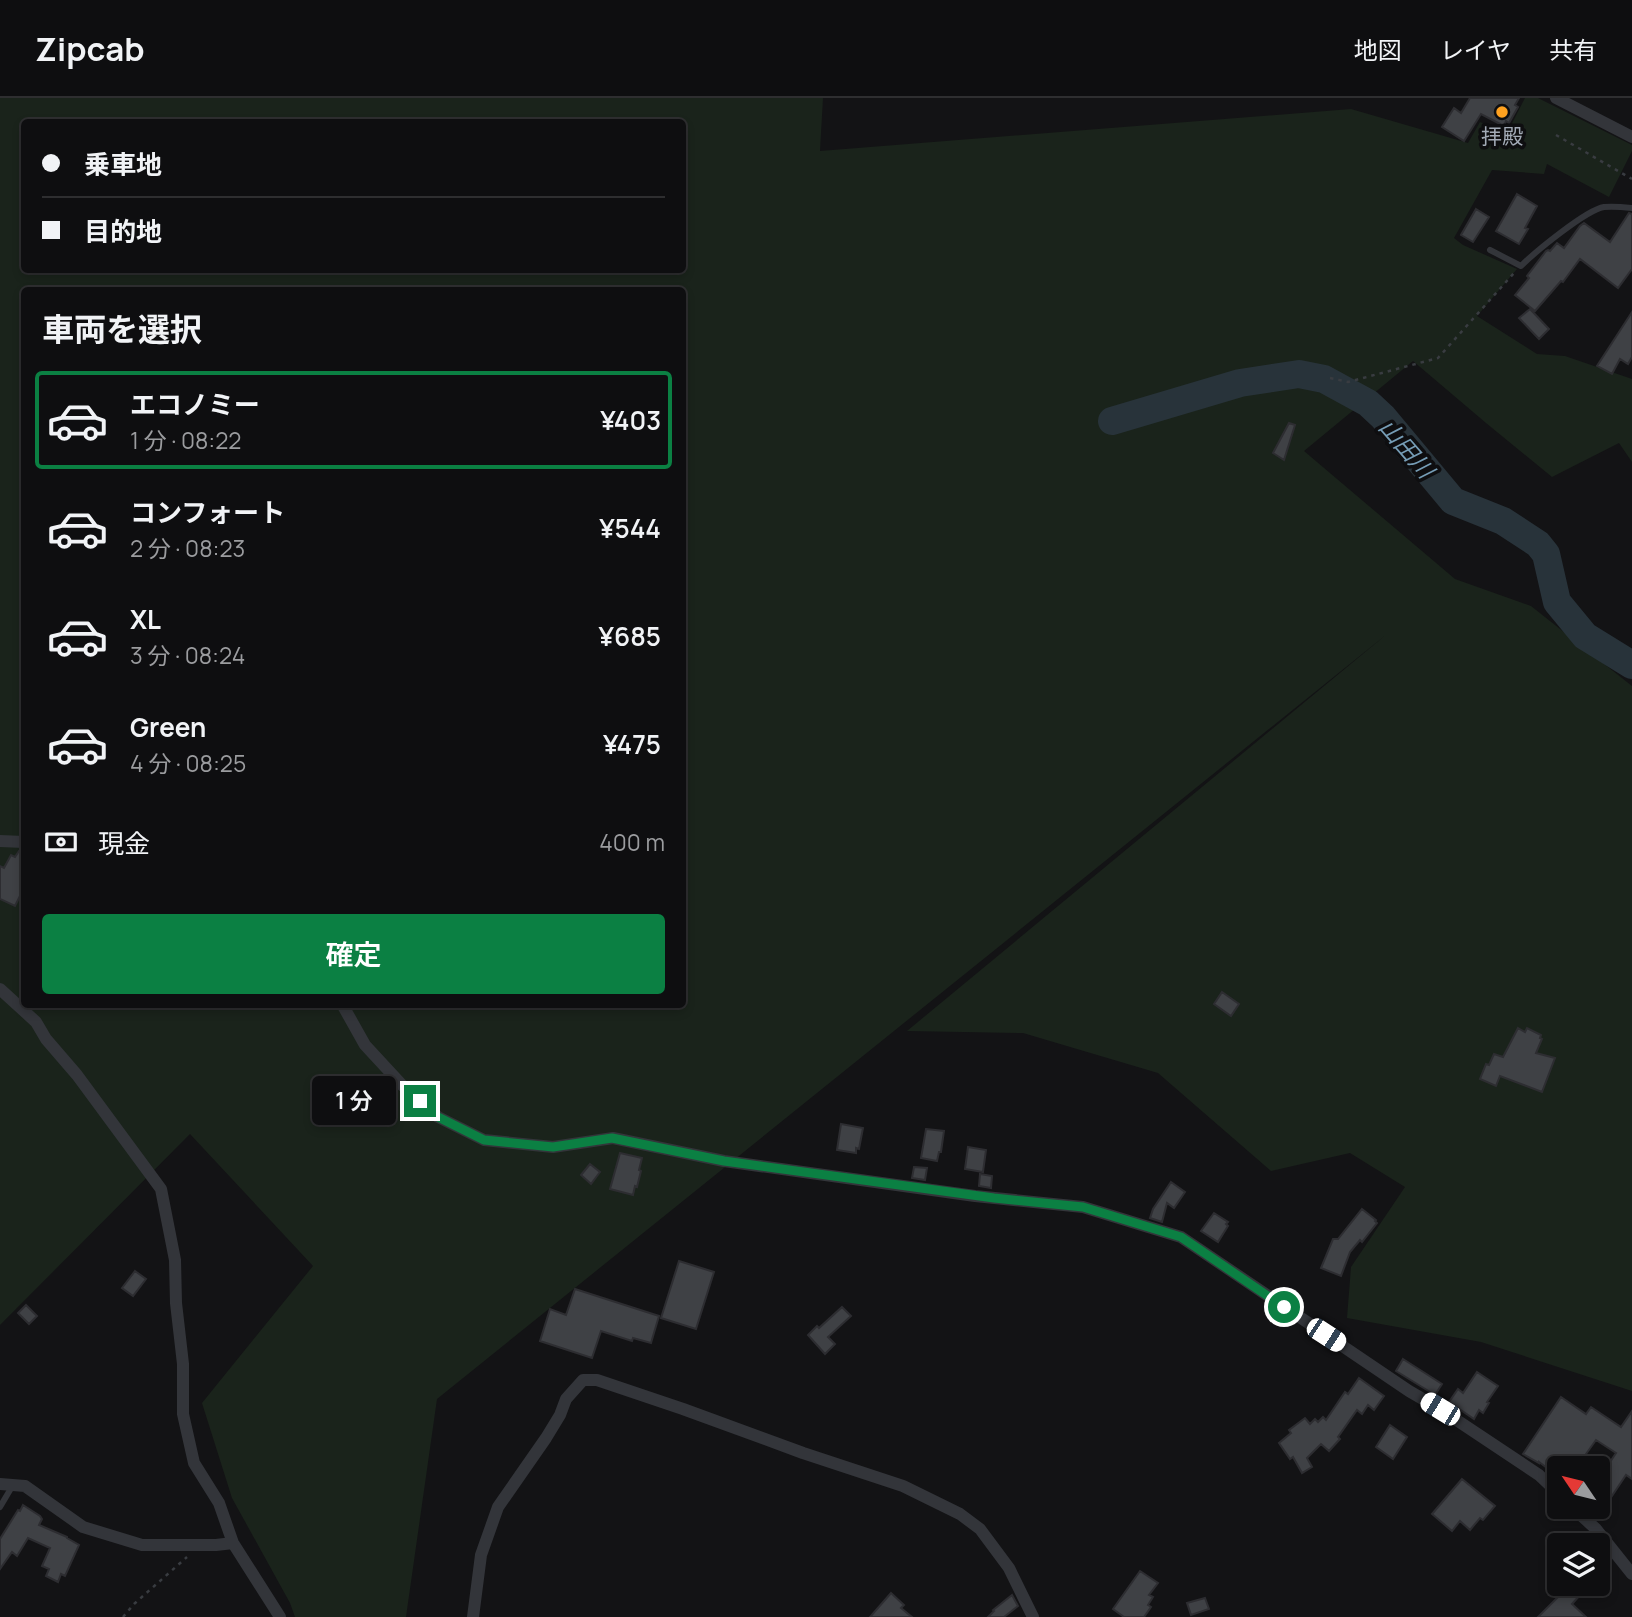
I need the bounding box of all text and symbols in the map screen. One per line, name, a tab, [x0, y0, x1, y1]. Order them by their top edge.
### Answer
text: Zipcab	[35, 26, 145, 71]
text: 地図	[1354, 33, 1402, 66]
text: レイヤ	[1440, 33, 1511, 66]
text: 共有	[1549, 33, 1597, 66]
marker: 拝殿	[1494, 104, 1510, 120]
place label: 拝殿	[1481, 122, 1523, 150]
text: 乗車地	[84, 146, 162, 182]
text: 目的地	[84, 213, 162, 249]
text: 車両を選択	[42, 307, 202, 351]
text: エコノミー	[130, 386, 260, 422]
icon: car	[46, 389, 109, 452]
text: ¥403	[600, 402, 661, 438]
water label: 山田川	[1372, 411, 1444, 487]
text: 1 分 · 08:22	[130, 424, 241, 456]
text: コンフォート	[130, 494, 285, 530]
icon: car	[46, 497, 109, 560]
text: ¥544	[599, 510, 661, 546]
text: 2 分 · 08:23	[130, 532, 245, 564]
text: XL	[130, 601, 161, 637]
icon: car	[46, 605, 109, 668]
text: ¥685	[599, 618, 661, 654]
text: 3 分 · 08:24	[130, 639, 245, 671]
text: Green	[130, 709, 206, 745]
icon: car	[46, 713, 109, 776]
text: ¥475	[603, 726, 661, 762]
text: 4 分 · 08:25	[130, 747, 246, 779]
icon: cash	[42, 823, 80, 861]
text: 現金	[98, 825, 150, 861]
text: 400 m	[599, 826, 665, 858]
button: 確定	[42, 914, 665, 994]
callout: 1 分	[312, 1076, 396, 1126]
text: 1 分	[335, 1084, 373, 1116]
route end	[404, 1085, 436, 1117]
route start	[1268, 1291, 1300, 1323]
car	[1303, 1315, 1350, 1355]
car	[1417, 1389, 1464, 1429]
north arrow	[1547, 1456, 1610, 1519]
map controls	[1547, 1456, 1610, 1596]
button: layers	[1547, 1533, 1610, 1596]

